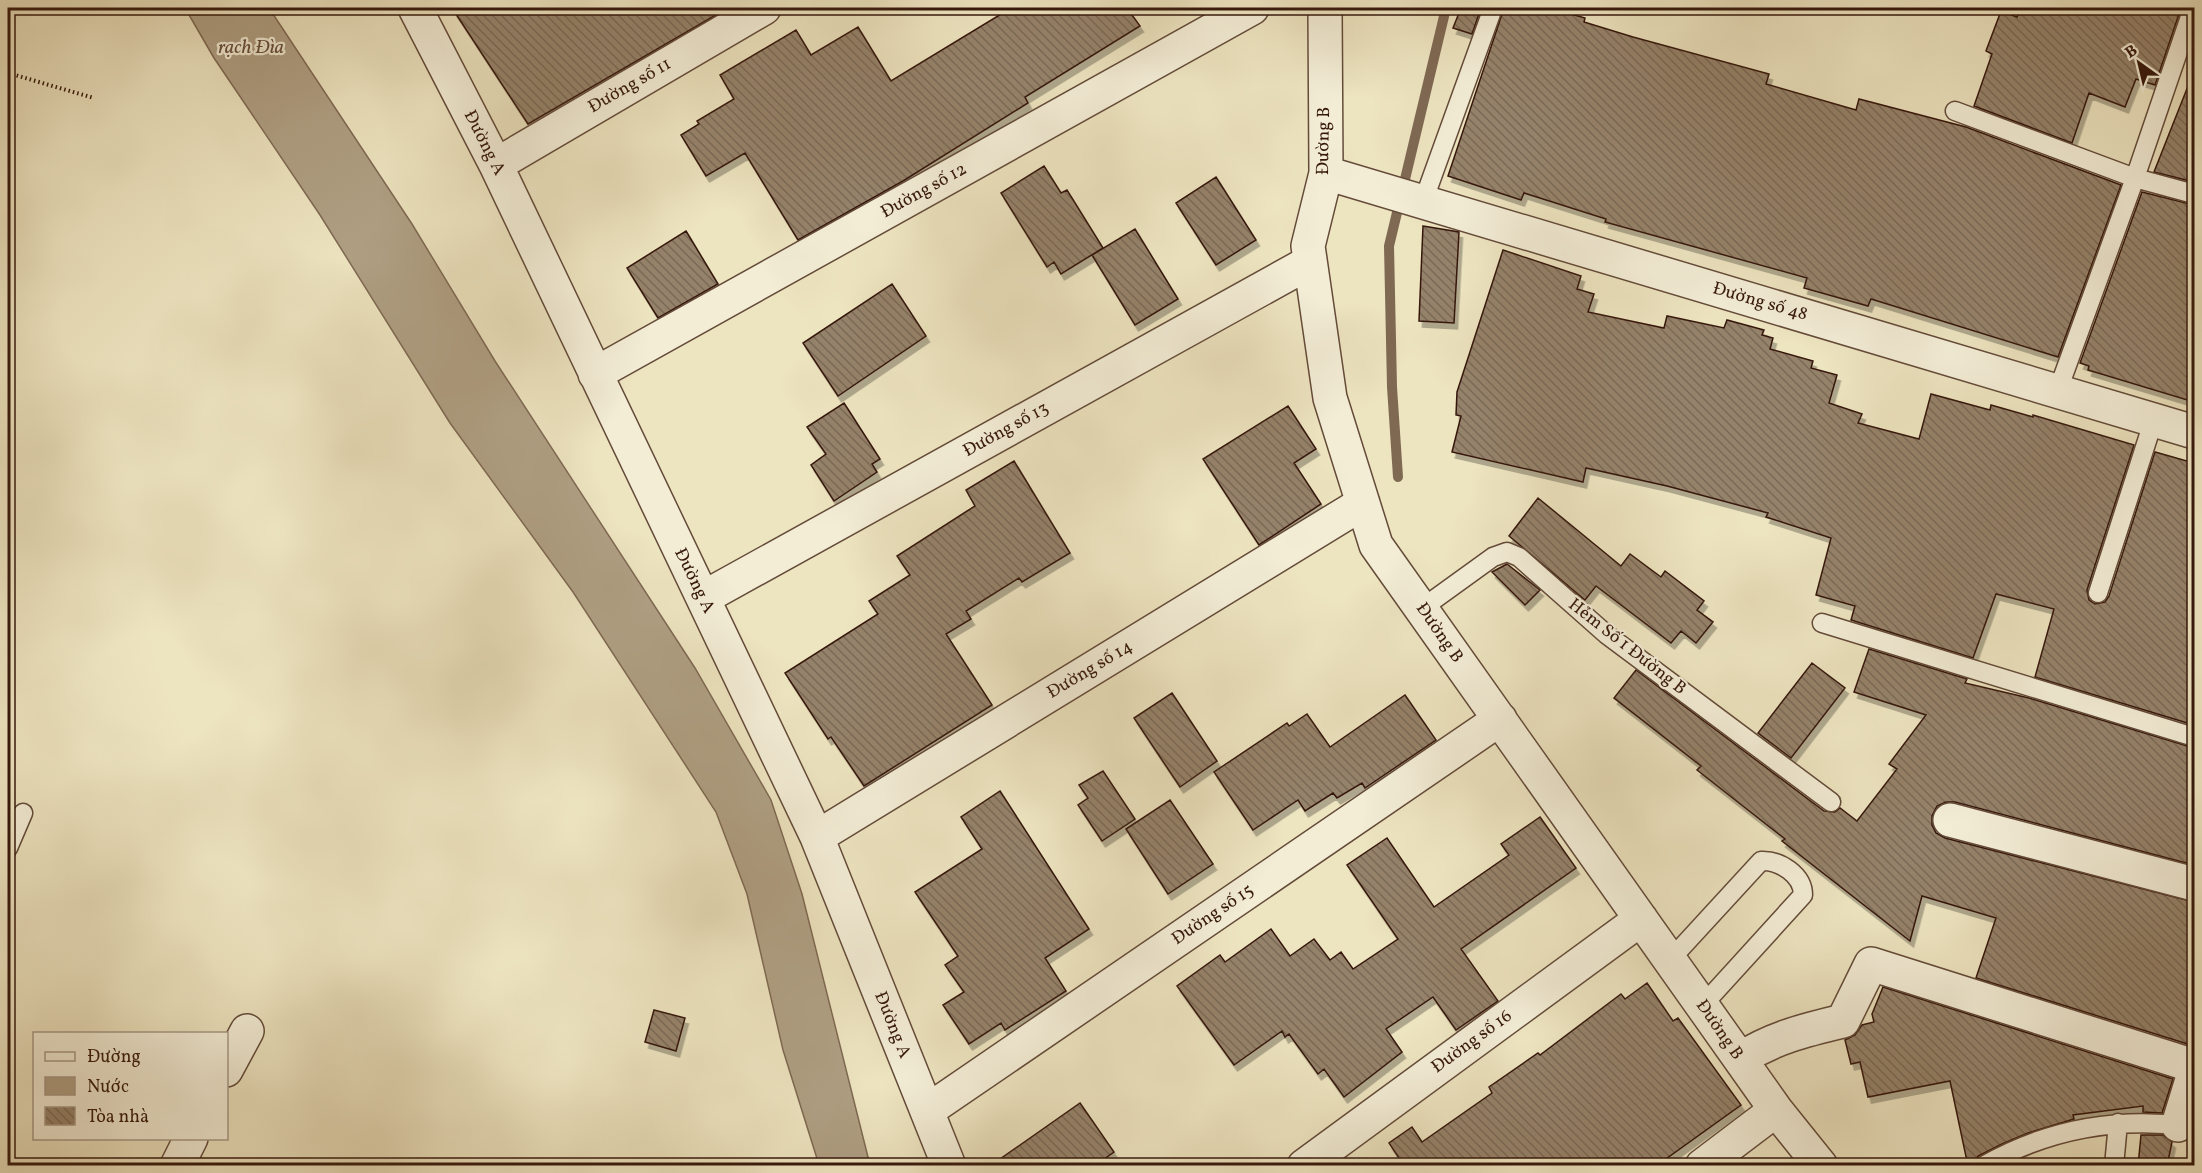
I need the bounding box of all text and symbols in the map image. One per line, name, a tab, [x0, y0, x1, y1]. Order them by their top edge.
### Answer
north arrow	[2109, 33, 2169, 93]
water label: rạch Đìa	[218, 34, 284, 62]
text: B	[2121, 40, 2143, 64]
street label: Đường số 11	[584, 52, 676, 120]
street label: Đường A	[457, 106, 511, 180]
street label: Đường B	[1311, 107, 1337, 175]
street label: Đường số 12	[876, 157, 972, 225]
street label: Đường số 48	[1710, 277, 1810, 327]
street label: Đường số 13	[959, 396, 1053, 464]
street label: Đường A	[667, 544, 721, 618]
street label: Hẻm Số 1 Đường B	[1563, 593, 1691, 701]
street label: Đường B	[1409, 598, 1469, 668]
street label: Đường số 14	[1042, 635, 1138, 705]
street label: Đường số 15	[1167, 878, 1259, 952]
street label: Đường A	[867, 988, 917, 1062]
street label: Đường B	[1689, 995, 1749, 1065]
street label: Đường số 16	[1427, 1004, 1517, 1080]
legend	[33, 1032, 228, 1140]
text: Đường	[87, 1045, 141, 1070]
text: Nước	[87, 1075, 129, 1100]
text: Tòa nhà	[87, 1105, 149, 1130]

